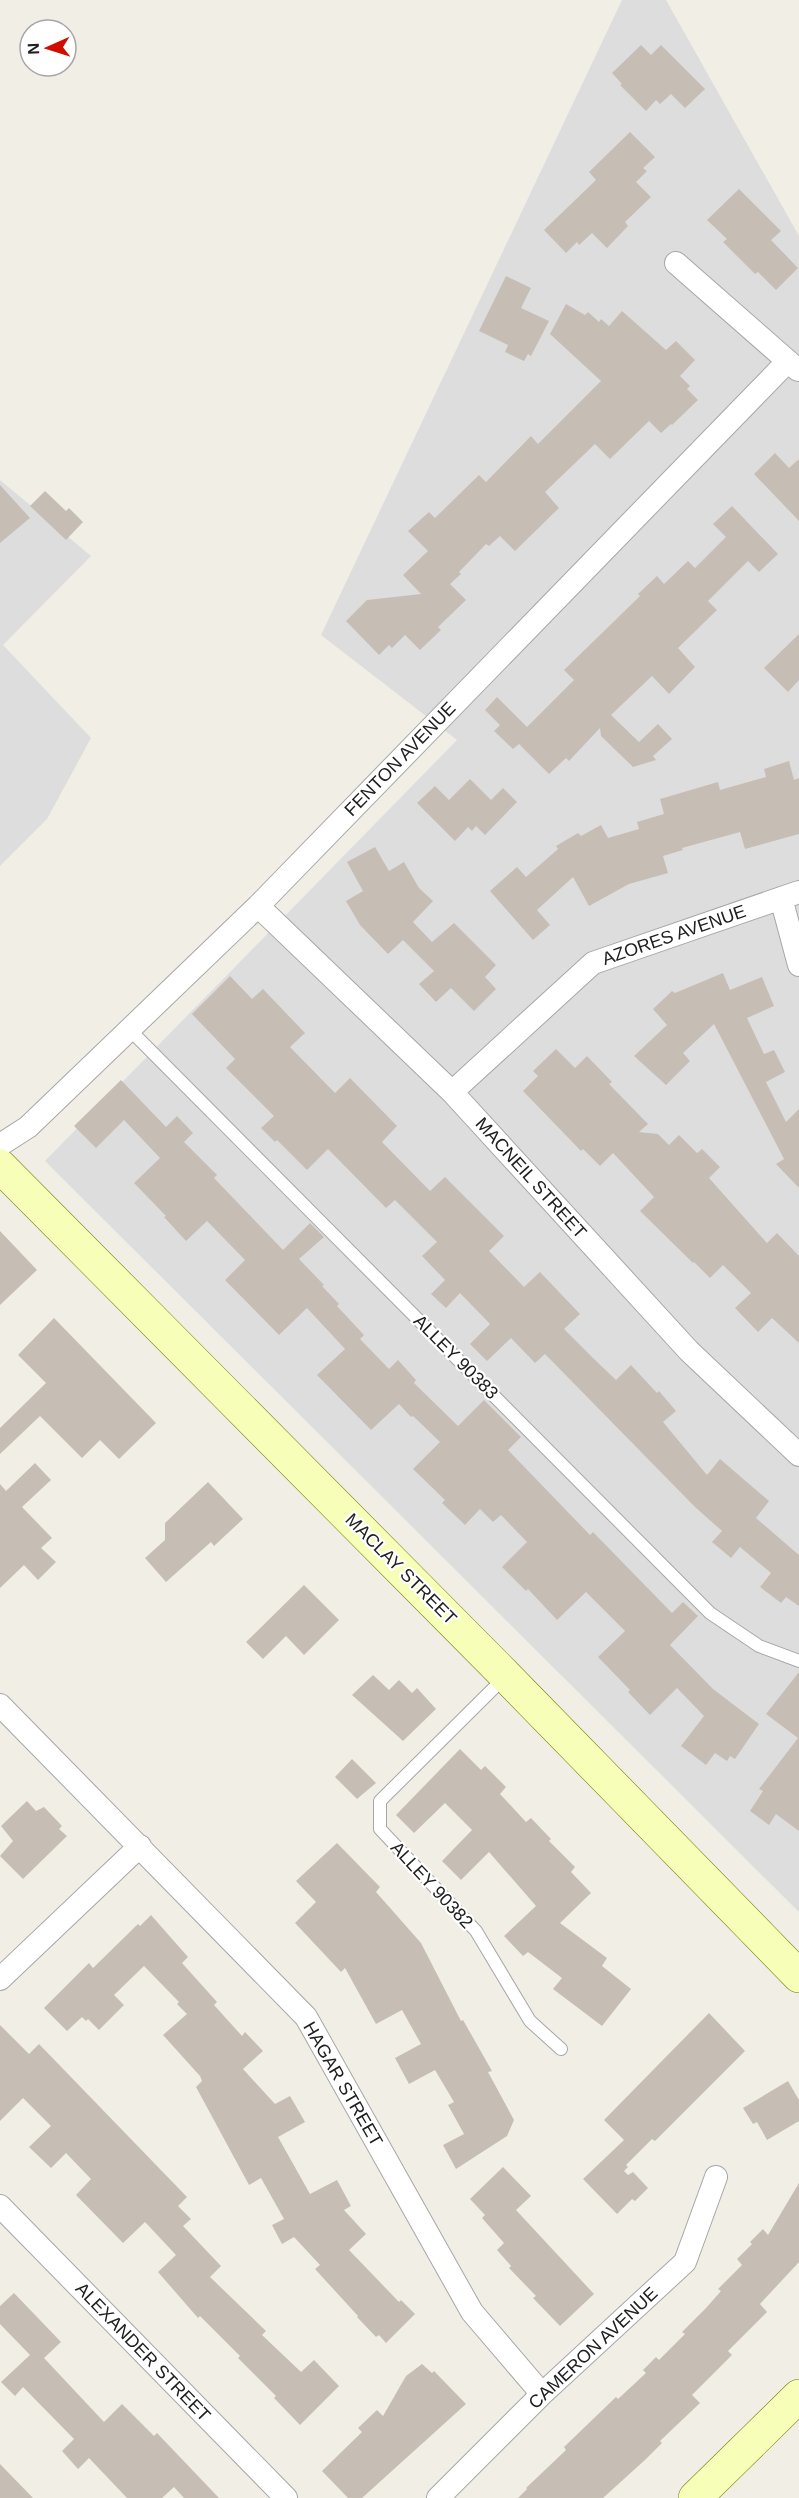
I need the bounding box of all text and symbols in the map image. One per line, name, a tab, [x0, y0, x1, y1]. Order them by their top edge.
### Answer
north arrow	[18, 18, 78, 78]
text: N	[25, 43, 42, 55]
street label: FENTON AVENUE	[341, 698, 459, 820]
street label: AZORES AVENUE	[599, 901, 749, 969]
street label: MACNEIL STREET	[472, 1114, 590, 1242]
street label: ALLEY 90383	[410, 1311, 502, 1403]
street label: MACLAY STREET	[341, 1509, 461, 1629]
street label: ALLEY 90382	[387, 1838, 477, 1932]
street label: HAGAR STREET	[299, 2018, 387, 2150]
street label: ALEXANDER STREET	[72, 2278, 214, 2426]
street label: CAMERON AVENUE	[524, 2283, 662, 2413]

